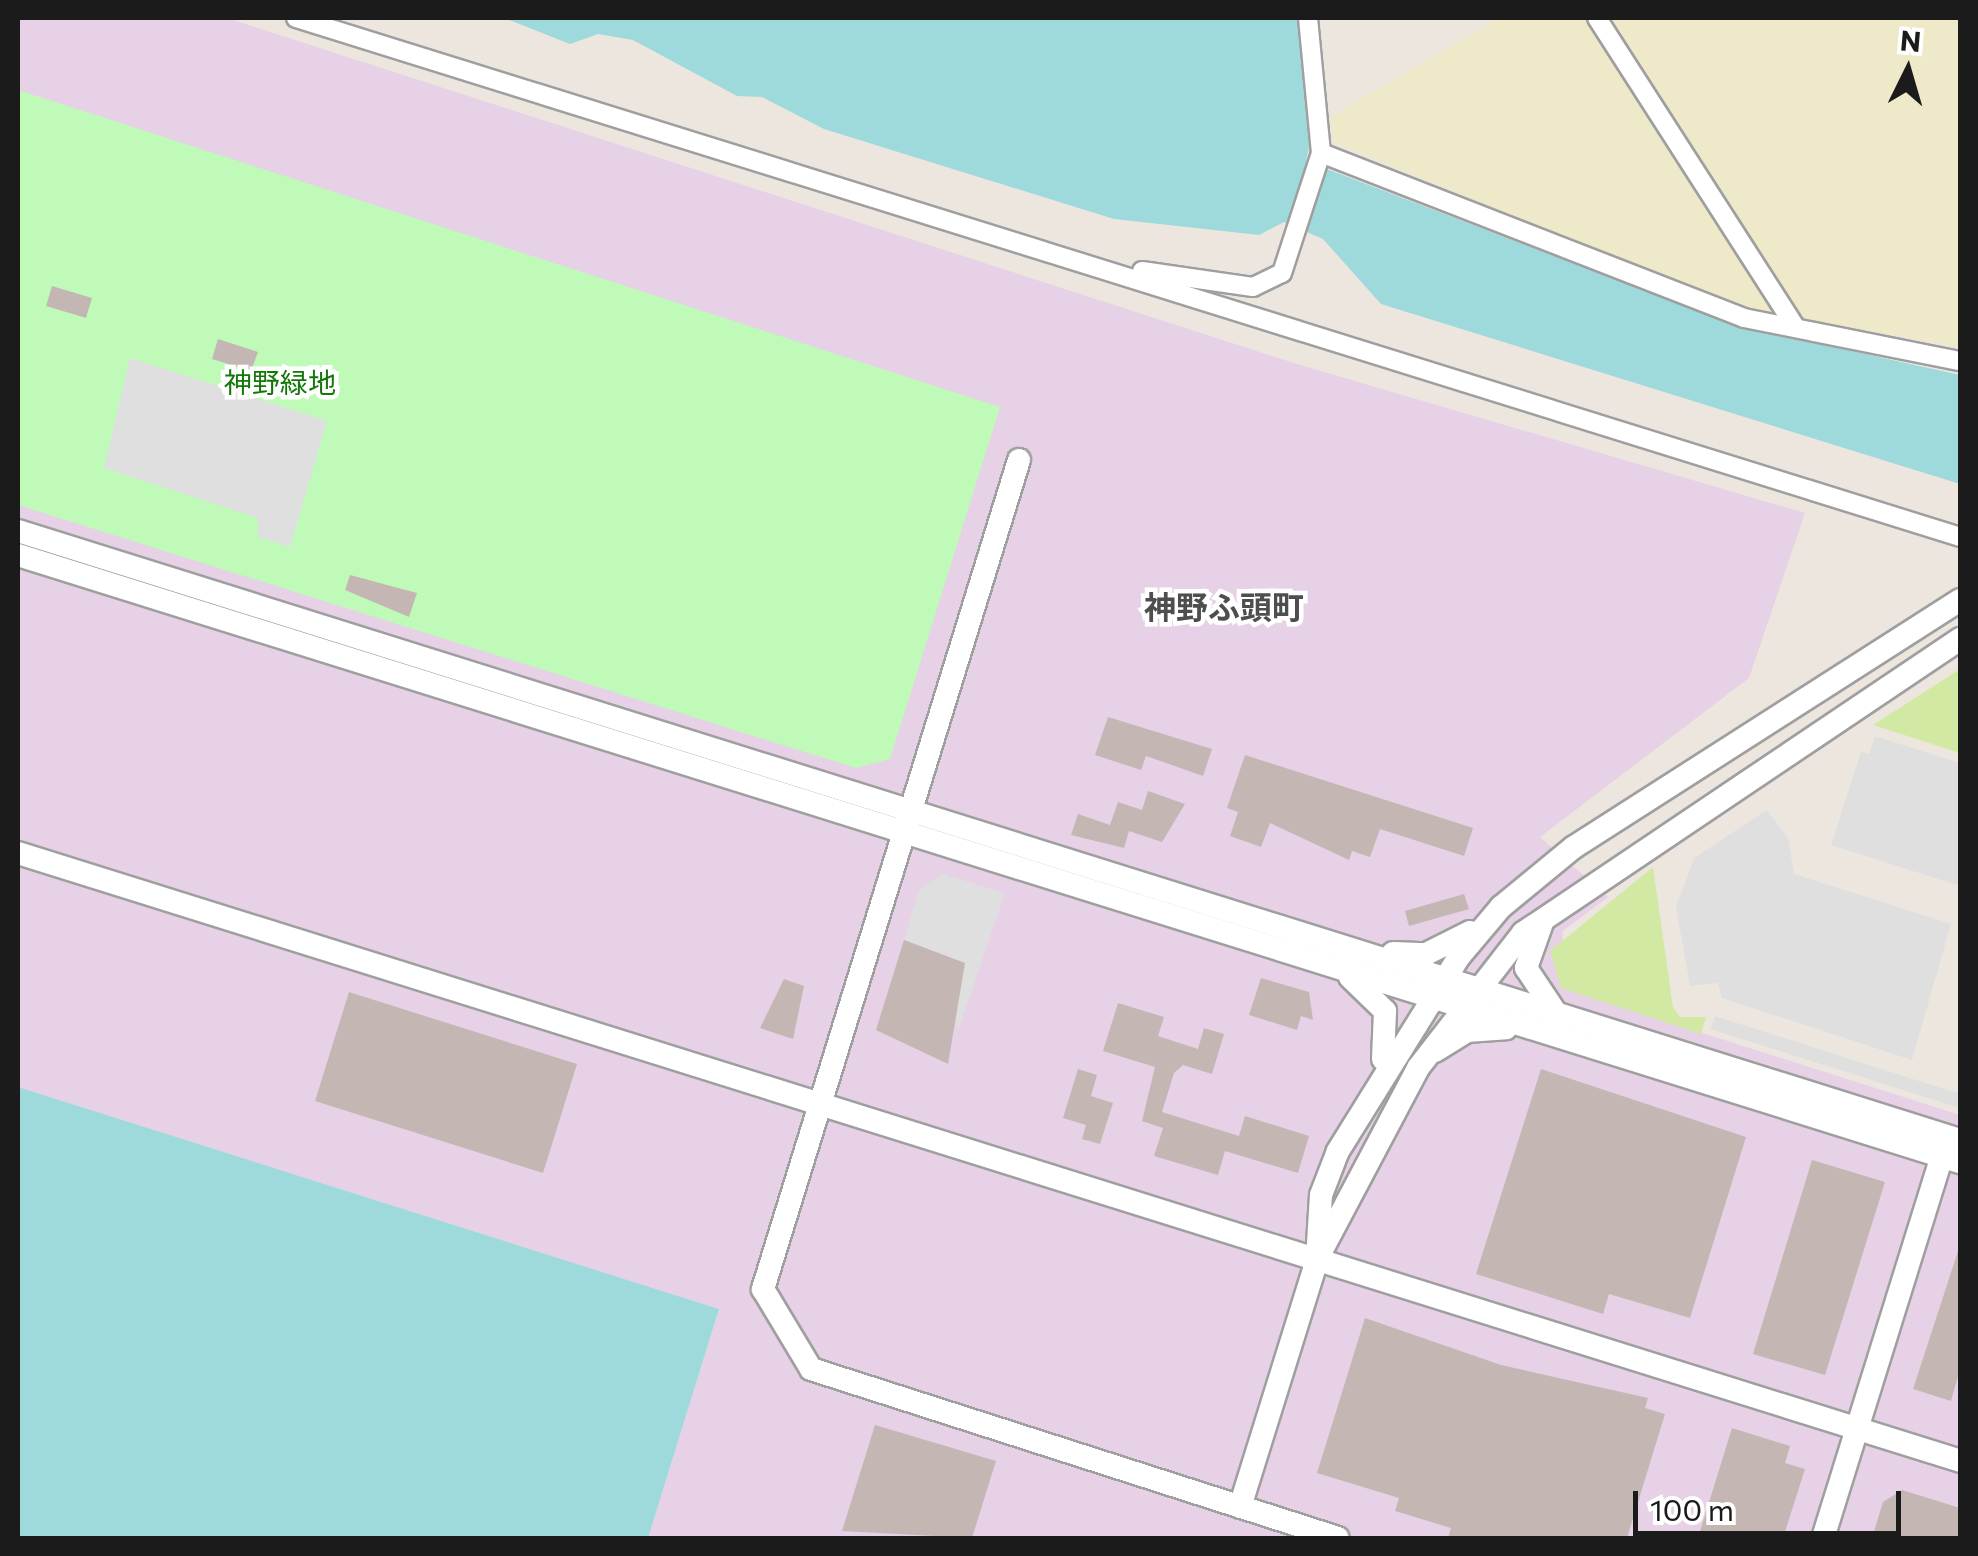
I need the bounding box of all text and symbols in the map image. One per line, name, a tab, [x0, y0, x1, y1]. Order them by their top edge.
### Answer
north arrow	[1858, 20, 1958, 120]
text: N	[1899, 22, 1923, 58]
park label: 神野緑地	[224, 365, 336, 399]
district label: 神野ふ頭町	[1144, 587, 1304, 625]
scale bar	[1638, 1471, 1906, 1533]
text: 100 m	[1650, 1490, 1734, 1527]

